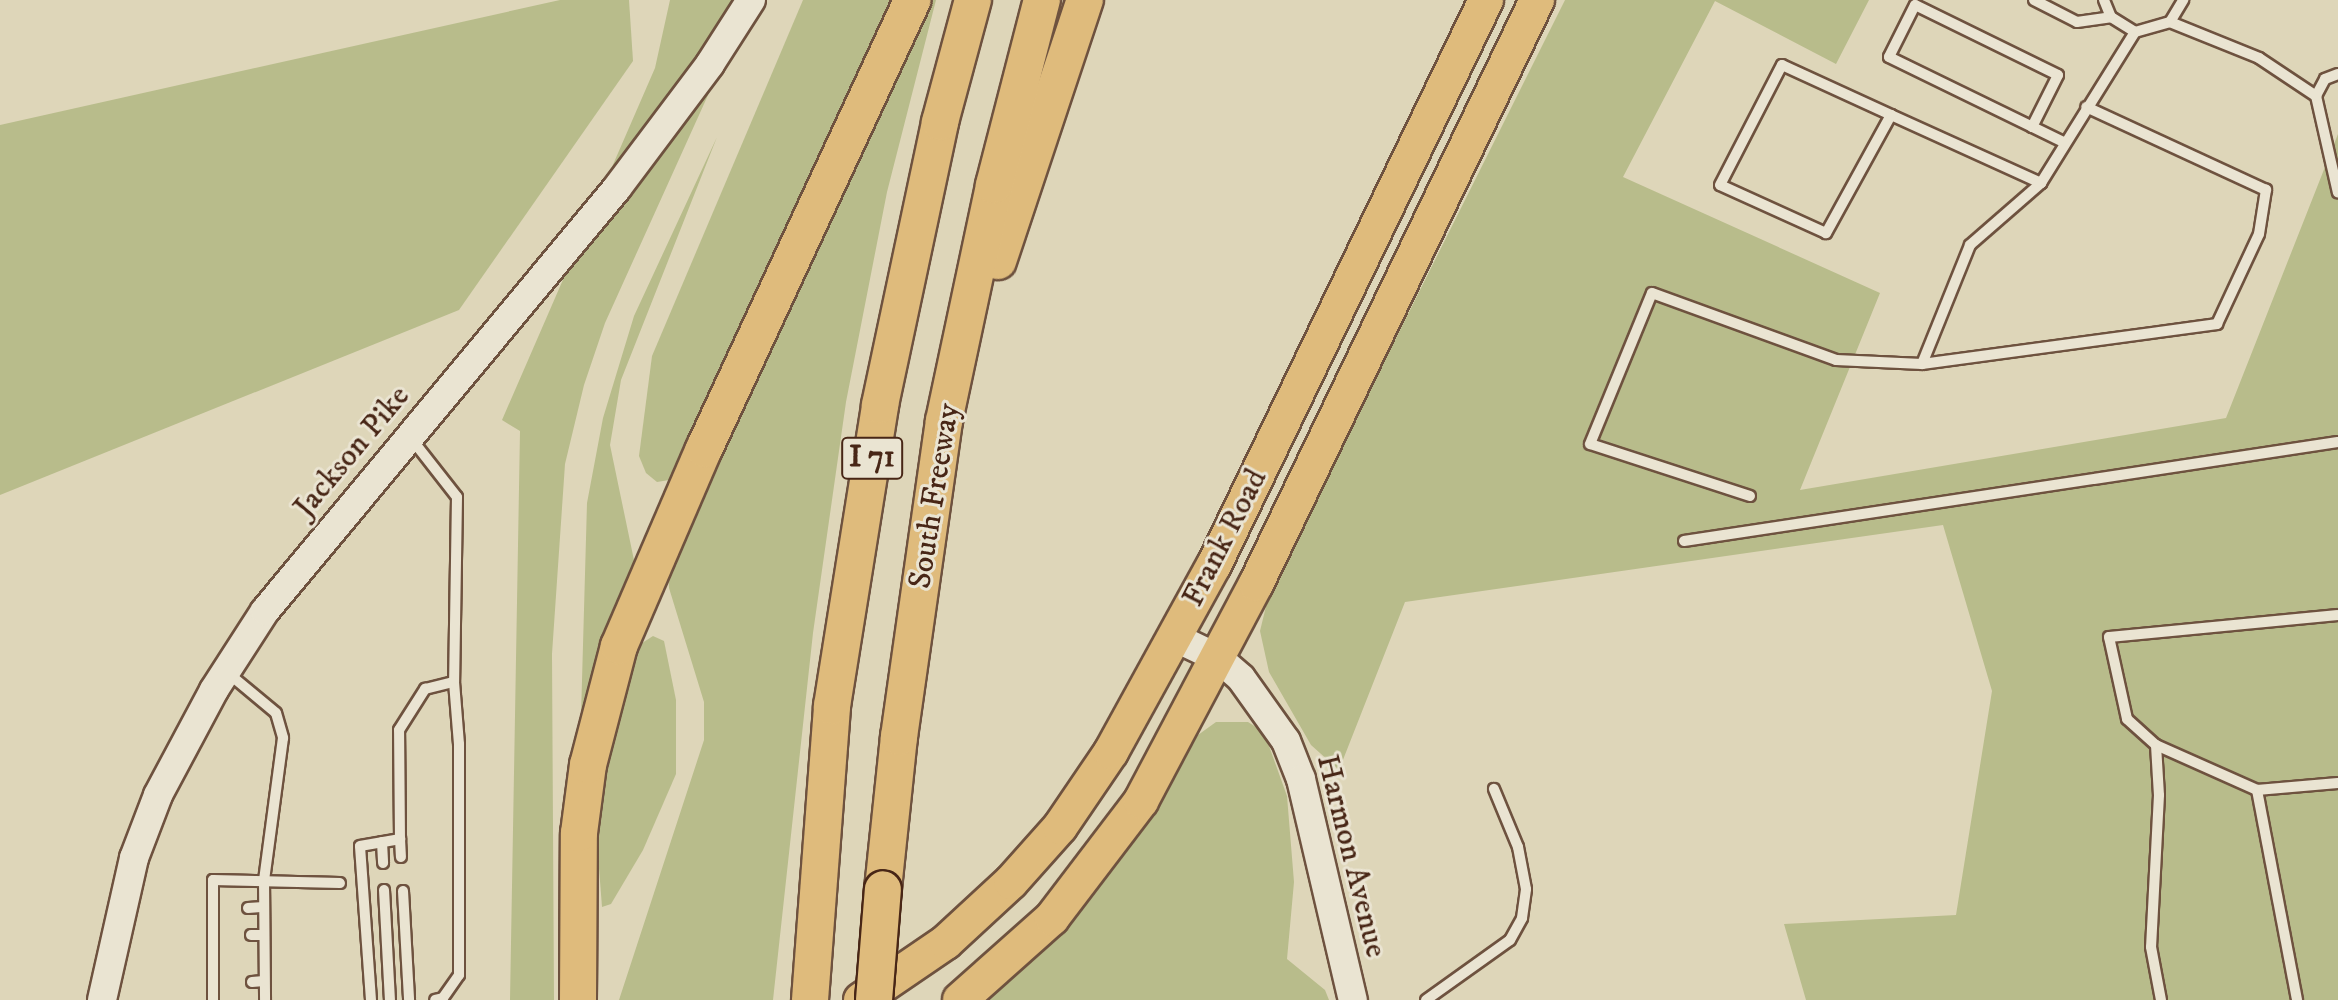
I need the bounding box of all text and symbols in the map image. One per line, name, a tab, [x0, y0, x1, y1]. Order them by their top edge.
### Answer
street label: Jackson Pike	[286, 378, 418, 526]
street label: South Freeway	[901, 401, 969, 591]
road number: I 71	[840, 432, 904, 484]
street label: Frank Road	[1174, 463, 1276, 613]
street label: Harmon Avenue	[1307, 751, 1395, 961]

